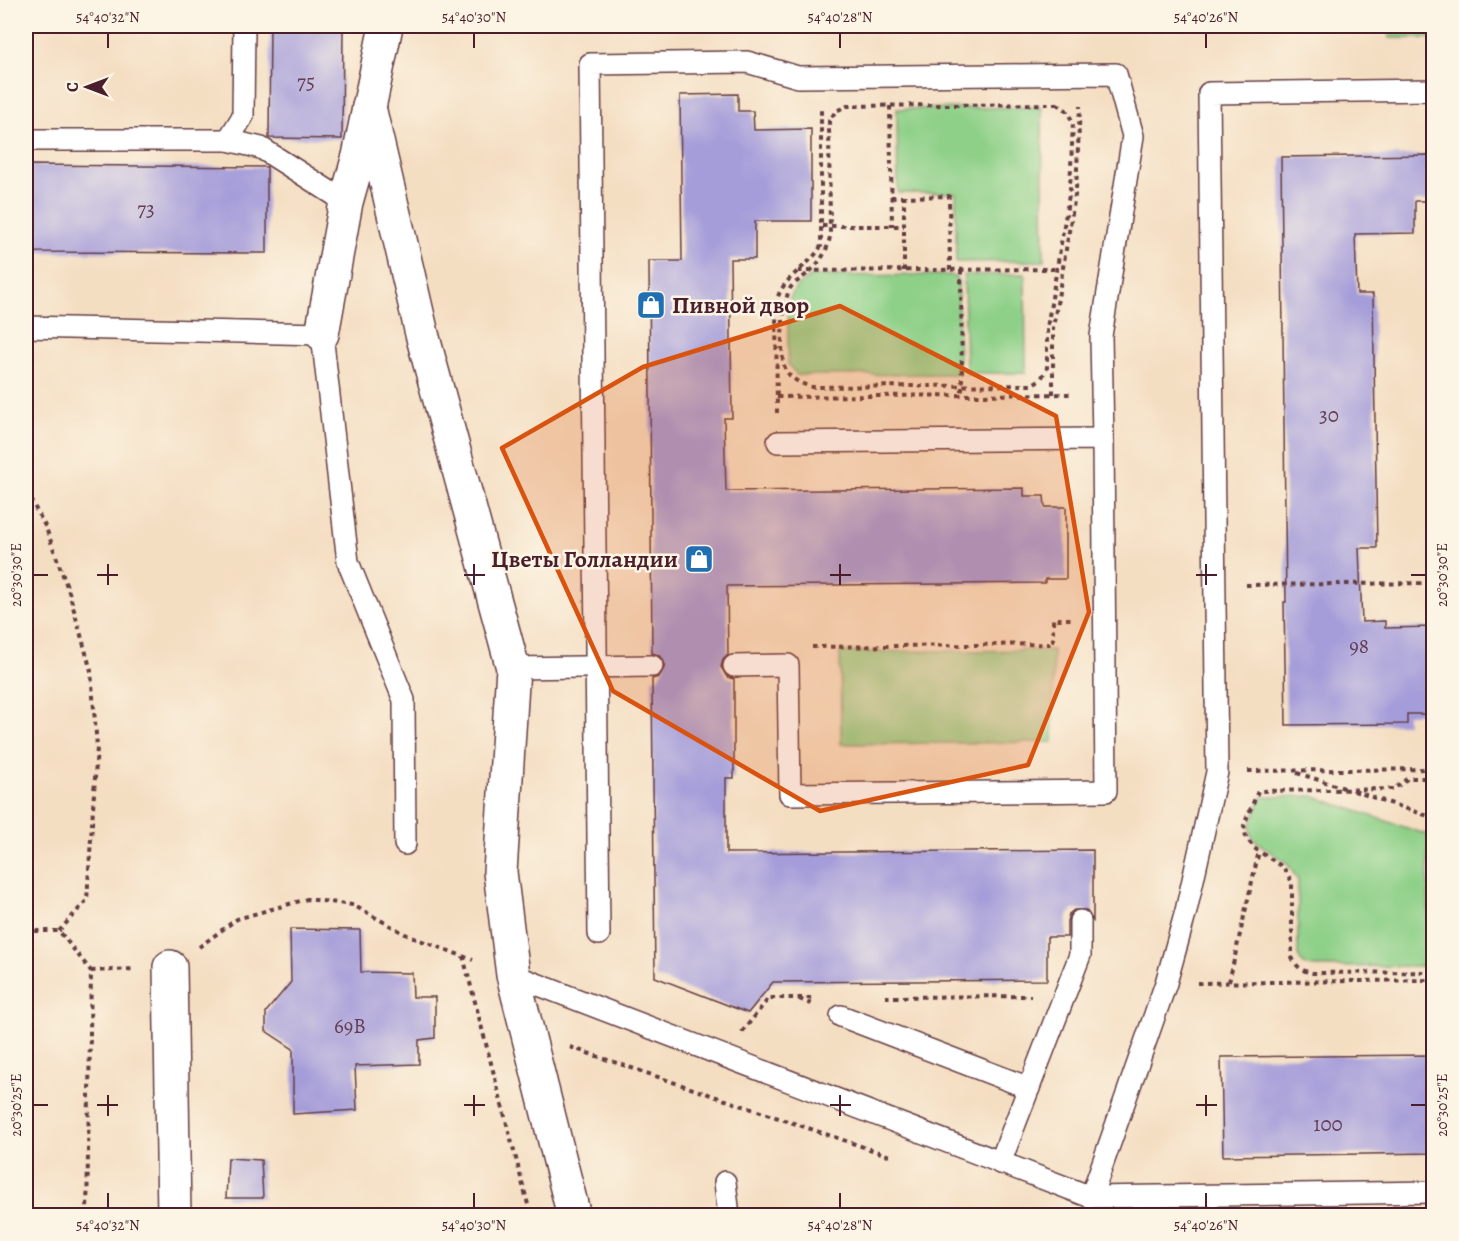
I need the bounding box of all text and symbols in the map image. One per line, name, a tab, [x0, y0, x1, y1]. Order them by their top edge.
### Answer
text: 54°40'32"N	[76, 7, 140, 27]
text: 54°40'30"N	[442, 7, 507, 27]
text: 54°40'28"N	[808, 7, 873, 27]
text: 54°40'26"N	[1174, 7, 1238, 27]
north arrow	[57, 57, 117, 117]
house number: 75	[297, 68, 315, 96]
text: С	[62, 82, 84, 92]
house number: 73	[137, 195, 155, 223]
shop icon: Пивной двор	[635, 289, 667, 321]
place label: Пивной двор	[672, 289, 809, 321]
house number: 30	[1319, 401, 1339, 429]
text: 20°30'30"E	[6, 543, 26, 607]
place label: Цветы Голландии	[491, 543, 678, 575]
shop icon: Цветы Голландии	[683, 543, 715, 575]
text: 20°30'30"E	[1432, 543, 1452, 607]
house number: 98	[1349, 632, 1369, 660]
house number: 69В	[334, 1012, 366, 1040]
text: 20°30'25"E	[6, 1073, 26, 1137]
text: 20°30'25"E	[1432, 1073, 1452, 1137]
house number: 100	[1313, 1110, 1343, 1138]
text: 54°40'32"N	[76, 1215, 140, 1235]
text: 54°40'30"N	[442, 1215, 507, 1235]
text: 54°40'28"N	[808, 1215, 873, 1235]
text: 54°40'26"N	[1174, 1215, 1238, 1235]

